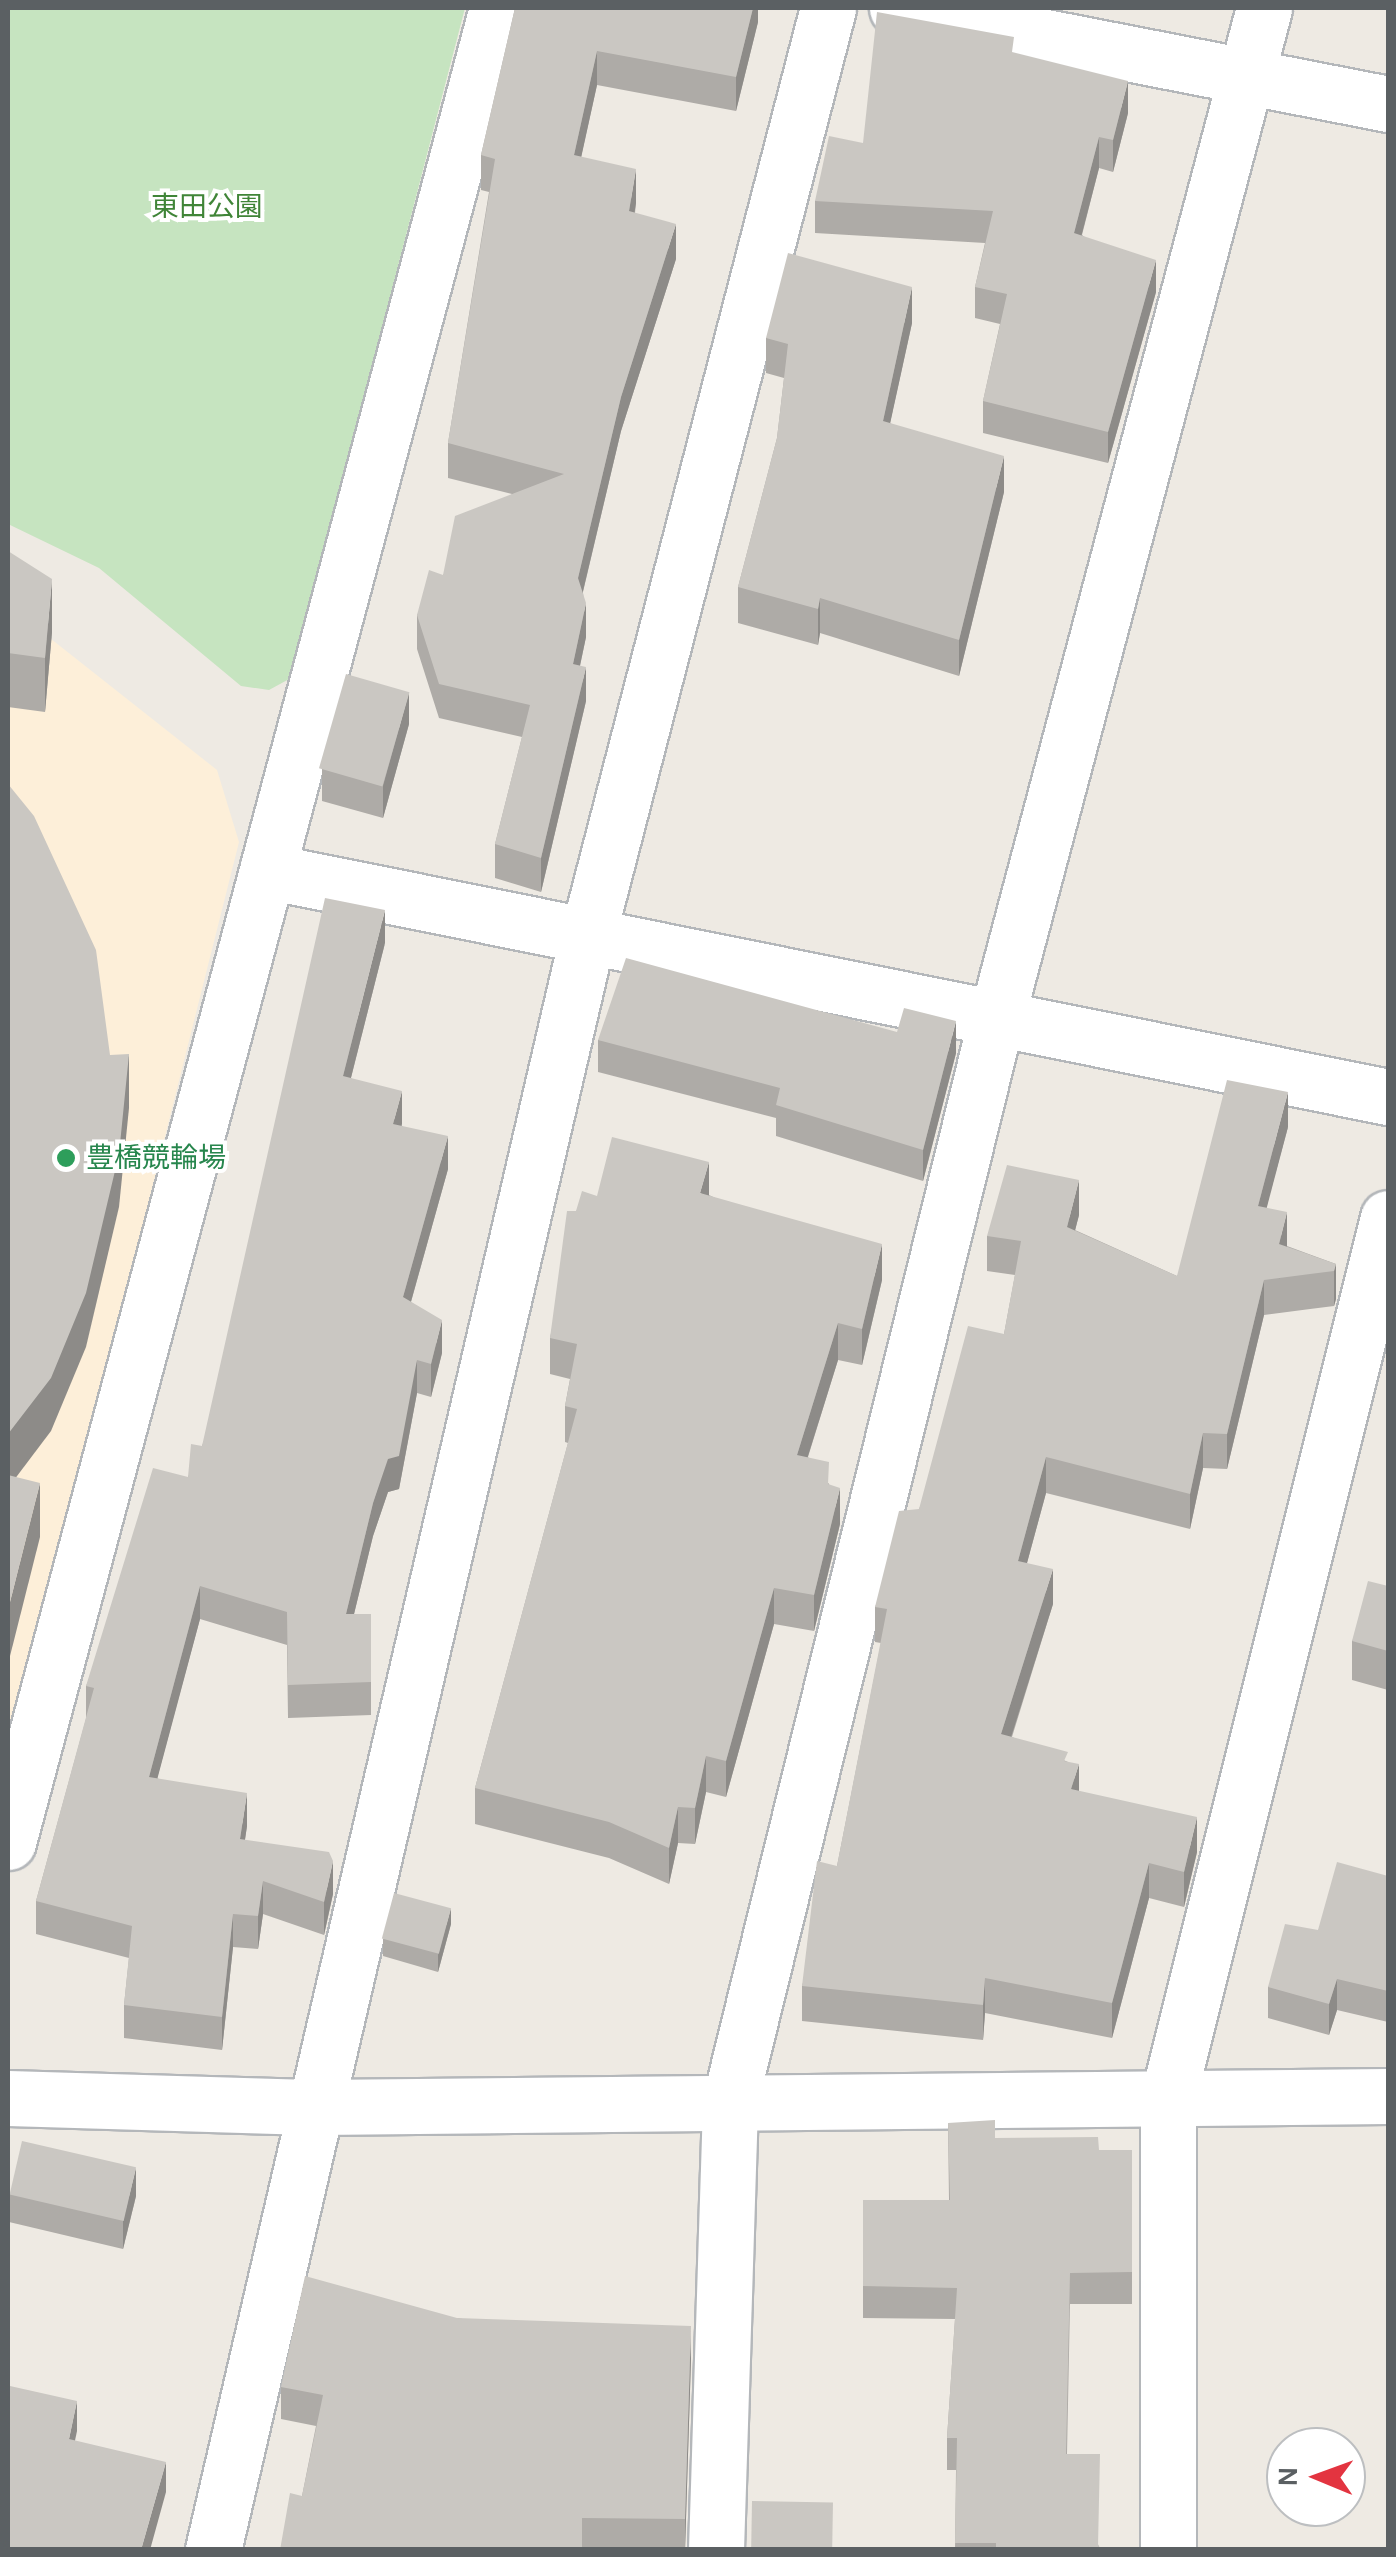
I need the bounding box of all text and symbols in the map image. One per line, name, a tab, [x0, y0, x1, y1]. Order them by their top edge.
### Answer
park label: 東田公園	[151, 190, 263, 224]
place label: 豊橋競輪場	[86, 1141, 226, 1175]
marker: 豊橋競輪場	[55, 1147, 77, 1169]
north arrow	[1266, 2427, 1366, 2527]
text: N	[1271, 2466, 1304, 2487]

